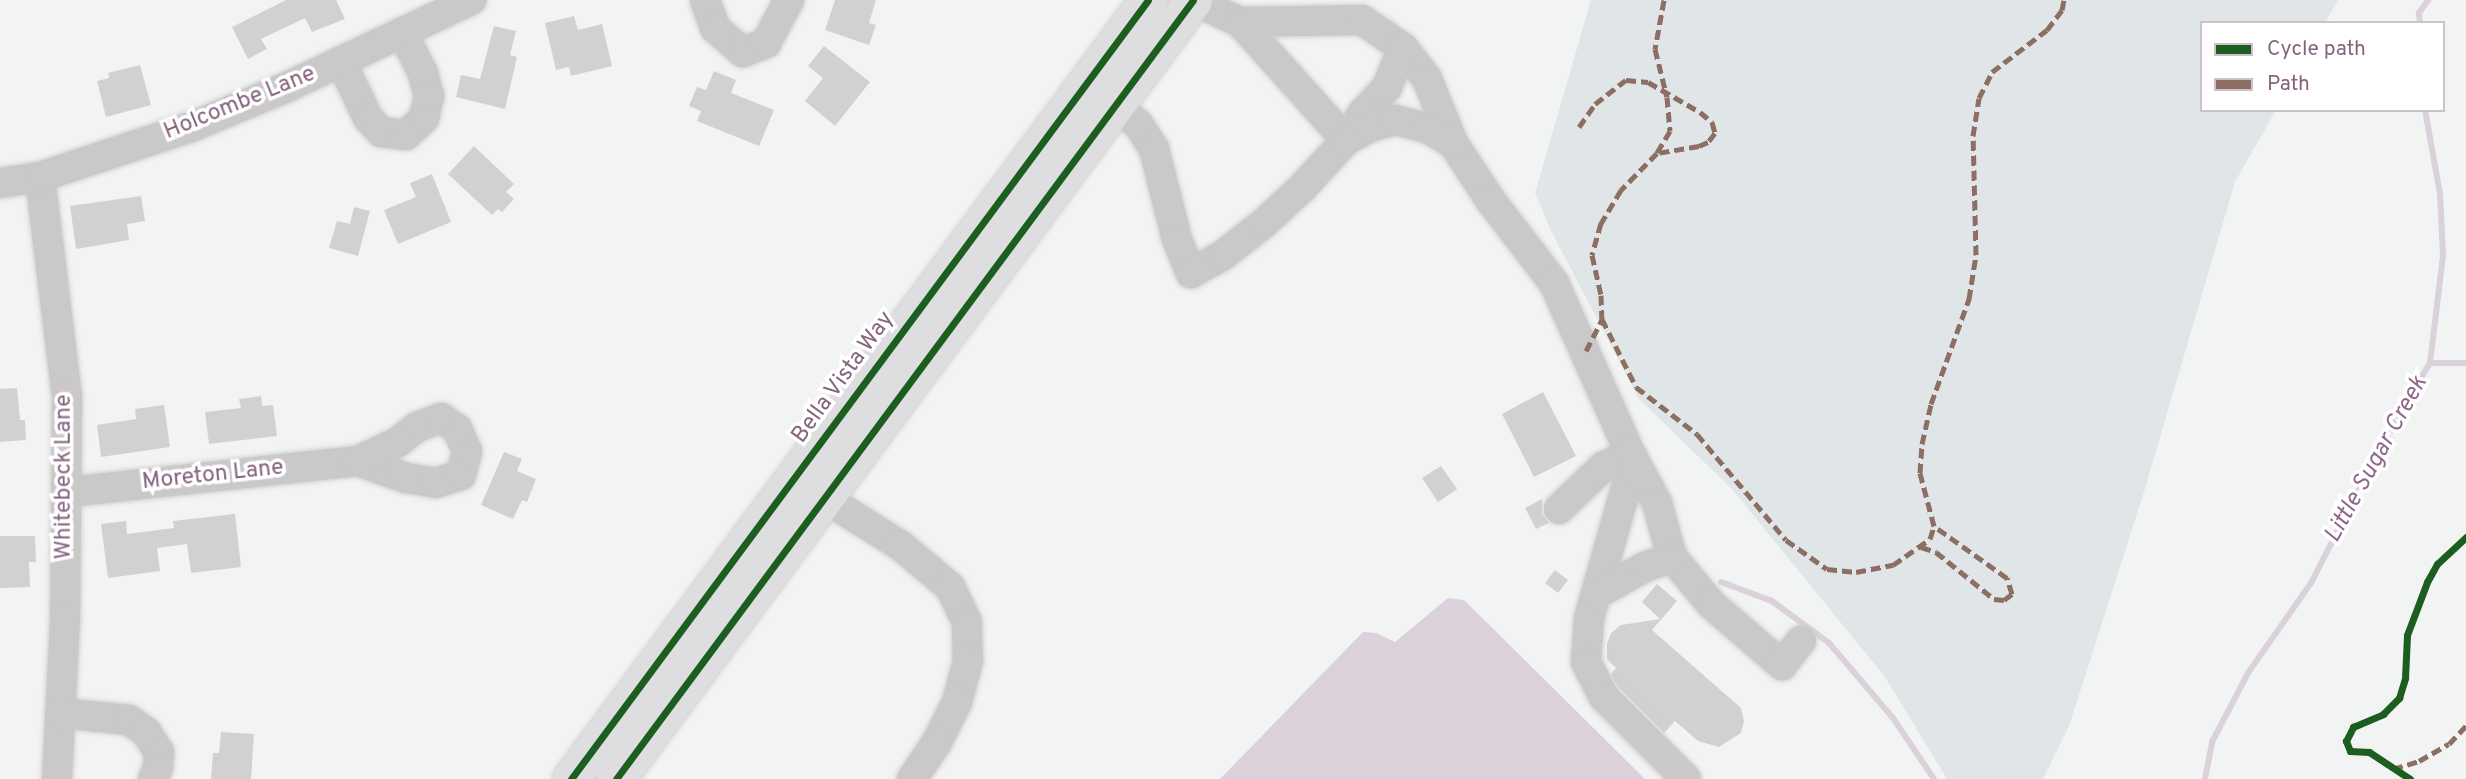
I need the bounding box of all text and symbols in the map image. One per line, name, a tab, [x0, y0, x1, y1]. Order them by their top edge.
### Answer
legend	[2200, 21, 2445, 112]
text: Cycle path	[2267, 36, 2366, 63]
street label: Holcombe Lane	[160, 61, 320, 147]
text: Path	[2267, 71, 2310, 98]
street label: Bella Vista Way	[787, 306, 901, 450]
water label: Little Sugar Creek	[2319, 372, 2435, 548]
street label: Whitebeck Lane	[51, 394, 79, 560]
street label: Moreton Lane	[141, 455, 285, 497]

